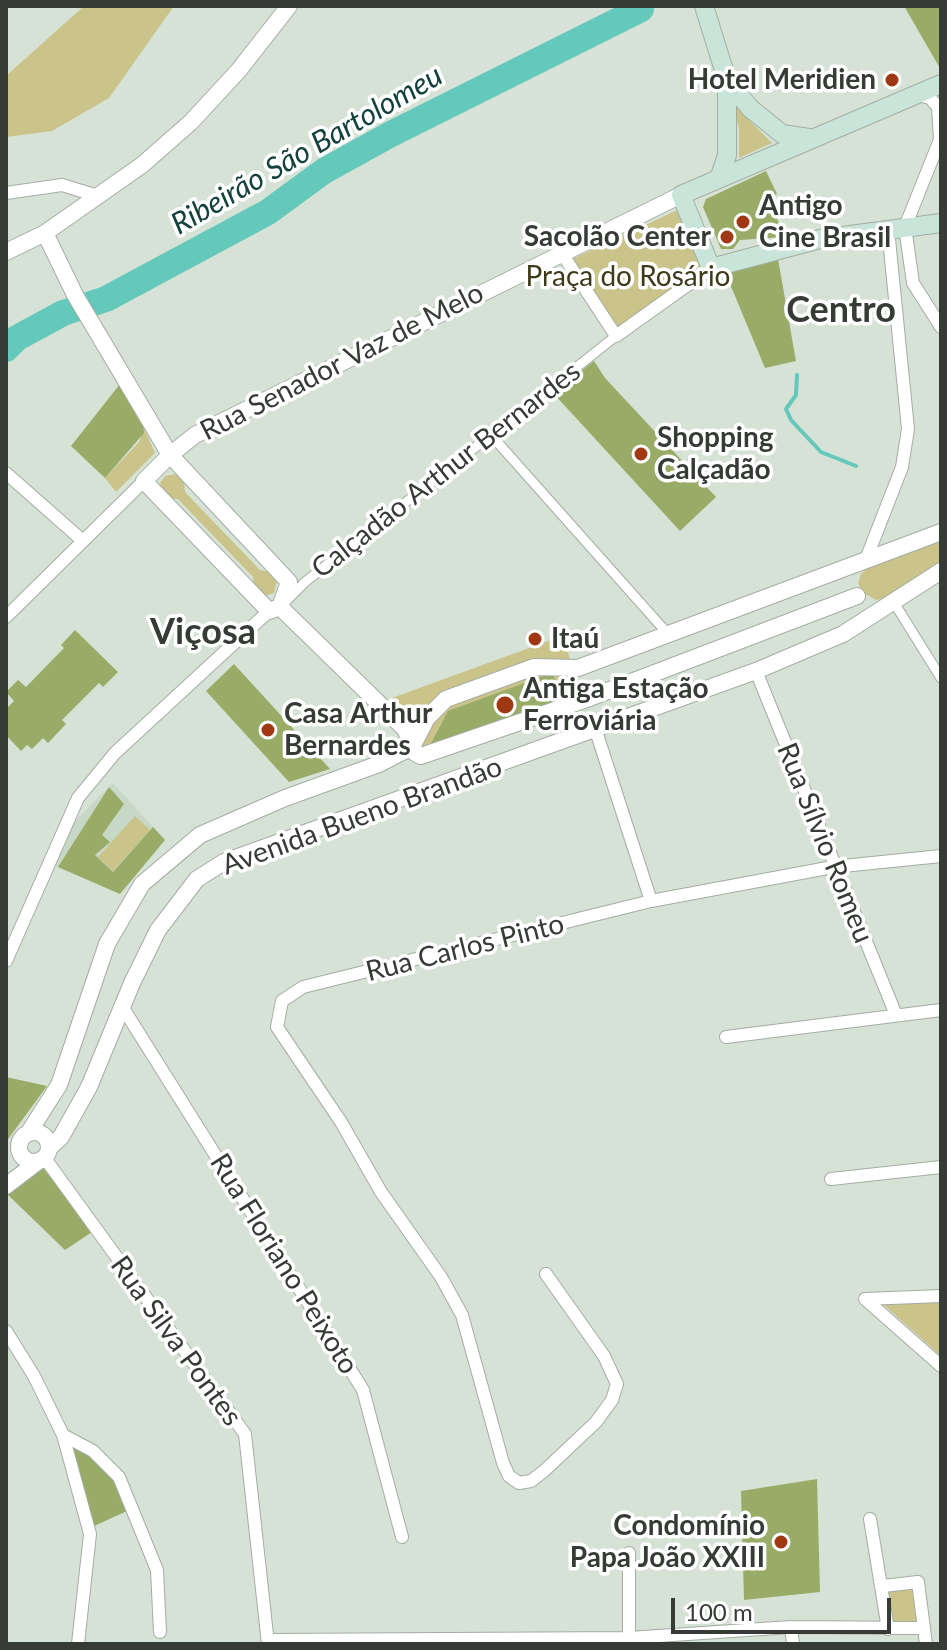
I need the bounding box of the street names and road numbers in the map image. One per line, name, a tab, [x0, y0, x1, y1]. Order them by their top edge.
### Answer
street label: Rua Senador Vaz de Melo	[195, 276, 489, 448]
street label: Calçadão Arthur Bernardes	[305, 355, 587, 585]
street label: Rua Sílvio Romeu	[770, 738, 880, 948]
street label: Avenida Bueno Brandão	[217, 750, 507, 882]
street label: Rua Carlos Pinto	[362, 907, 568, 989]
street label: Rua Floriano Peixoto	[203, 1148, 365, 1380]
street label: Rua Silva Pontes	[103, 1250, 249, 1432]

